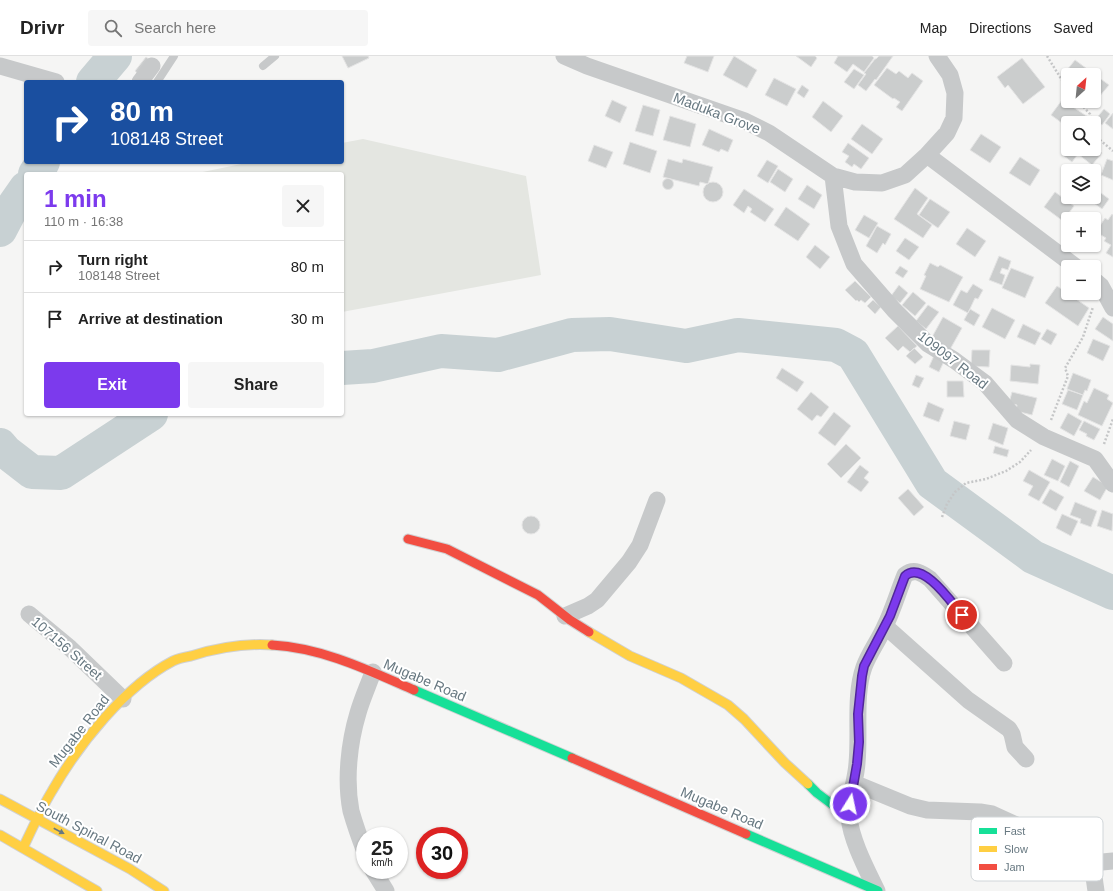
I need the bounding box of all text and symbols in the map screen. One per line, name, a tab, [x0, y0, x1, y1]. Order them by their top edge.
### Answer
search box	[88, 10, 368, 46]
text: Drivr	[20, 17, 64, 38]
icon: search	[102, 17, 124, 39]
text: Search here	[134, 19, 216, 36]
text: Map	[920, 20, 947, 36]
text: Directions	[969, 20, 1031, 36]
text: Saved	[1053, 20, 1093, 36]
north arrow	[1061, 68, 1101, 108]
map controls	[1061, 68, 1101, 300]
street label: Maduka Grove	[671, 89, 763, 137]
icon: right	[44, 96, 96, 148]
text: 80 m	[110, 96, 174, 127]
button: search	[1061, 116, 1101, 156]
text: 108148 Street	[110, 129, 223, 149]
button: layers	[1061, 164, 1101, 204]
text: 1 min	[44, 185, 107, 212]
button: close	[282, 185, 324, 227]
button: +	[1061, 212, 1101, 252]
text: 110 m · 16:38	[44, 214, 123, 229]
text: Turn right	[78, 251, 148, 268]
icon: right	[44, 256, 66, 278]
text: 80 m	[291, 258, 324, 275]
button: −	[1061, 260, 1101, 300]
text: 108148 Street	[78, 268, 160, 283]
icon: arrive	[44, 308, 66, 330]
text: Arrive at destination	[78, 310, 223, 327]
text: 30 m	[291, 310, 324, 327]
street label: 109097 Road	[915, 328, 991, 392]
button: Exit	[44, 362, 180, 408]
button: Share	[188, 362, 324, 408]
pin	[945, 598, 979, 632]
icon: arrive	[951, 604, 973, 626]
street label: 107156 Street	[29, 613, 106, 683]
street label: Mugabe Road	[381, 655, 469, 705]
street label: Mugabe Road	[46, 691, 112, 771]
street label: Mugabe Road	[678, 783, 766, 833]
position arrow	[829, 783, 871, 825]
street label: South Spinal Road	[34, 798, 144, 866]
legend	[971, 817, 1103, 881]
text: Fast	[1004, 825, 1025, 837]
one-way arrow	[53, 827, 65, 834]
speed limit sign: 30	[416, 827, 468, 879]
text: 25	[371, 837, 393, 859]
text: Slow	[1004, 843, 1028, 855]
text: km/h	[371, 857, 393, 868]
text: Jam	[1004, 861, 1025, 873]

